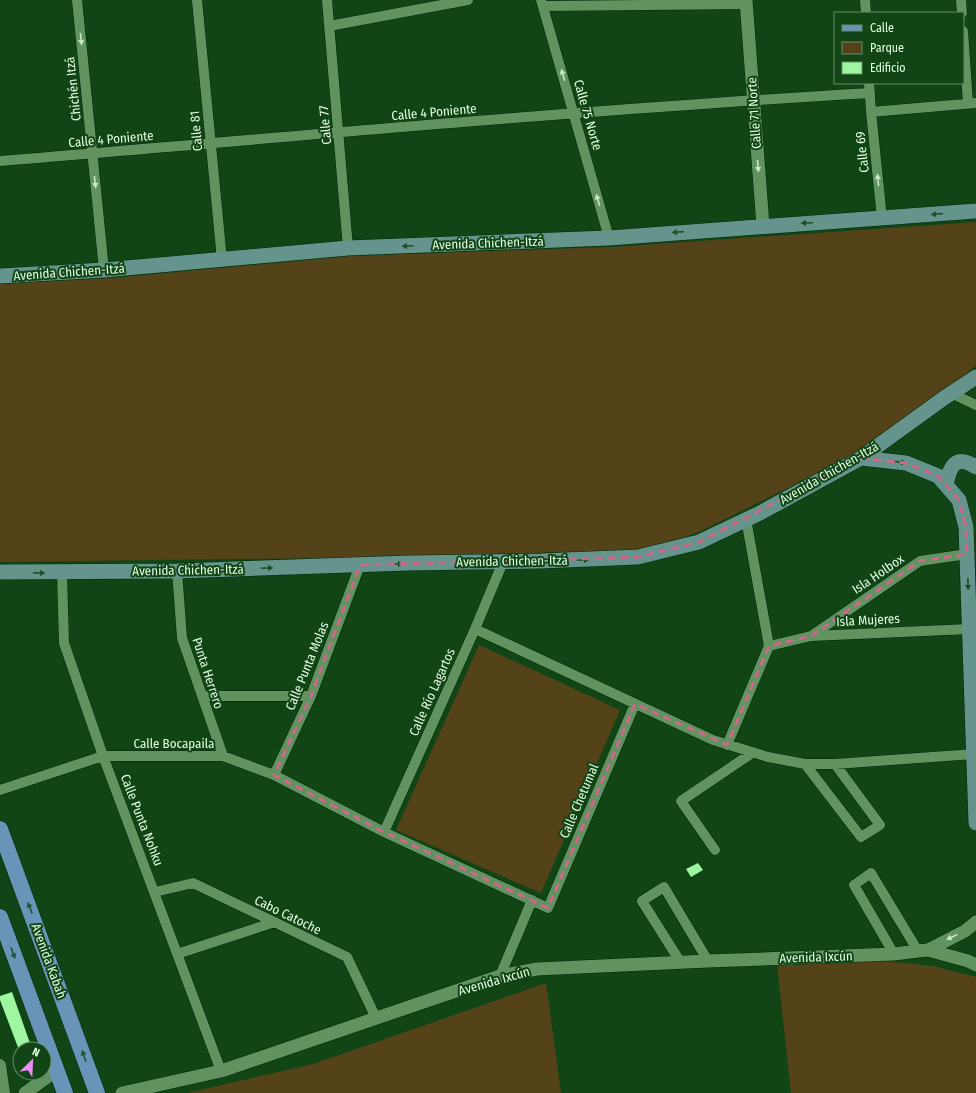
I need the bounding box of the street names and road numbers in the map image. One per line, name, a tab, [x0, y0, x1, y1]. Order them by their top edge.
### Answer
street label: Chichén Itzá	[62, 56, 84, 122]
street label: Calle 71 Norte	[744, 77, 764, 149]
street label: Calle 75 Norte	[571, 78, 605, 152]
street label: Calle 4 Poniente	[391, 101, 477, 123]
street label: Calle 77	[316, 105, 334, 145]
street label: Calle 81	[187, 110, 205, 152]
street label: Calle 4 Poniente	[68, 128, 154, 150]
street label: Calle 69	[852, 131, 872, 173]
street label: Avenida Chichen-Itzá	[432, 234, 544, 252]
street label: Avenida Chichen-Itzá	[13, 261, 125, 283]
street label: Avenida Chichen-Itzá	[777, 439, 881, 507]
street label: Isla Holbox	[849, 551, 907, 597]
street label: Avenida Chichen-Itzá	[456, 553, 568, 569]
street label: Avenida Chichen-Itzá	[132, 562, 244, 578]
street label: Isla Mujeres	[836, 611, 901, 629]
street label: Calle Punta Molas	[282, 619, 332, 712]
street label: Punta Herrero	[189, 635, 227, 711]
street label: Calle Río Lagartos	[406, 645, 458, 738]
street label: Calle Bocapaila	[134, 736, 214, 751]
street label: Calle Chetumal	[557, 761, 602, 841]
street label: Calle Punta Nohku	[118, 772, 166, 868]
street label: Cabo Catoche	[252, 892, 324, 938]
street label: Avenida Kabah	[28, 921, 70, 1001]
street label: Avenida Ixcún	[779, 948, 853, 966]
street label: Avenida Ixcún	[457, 964, 531, 998]

